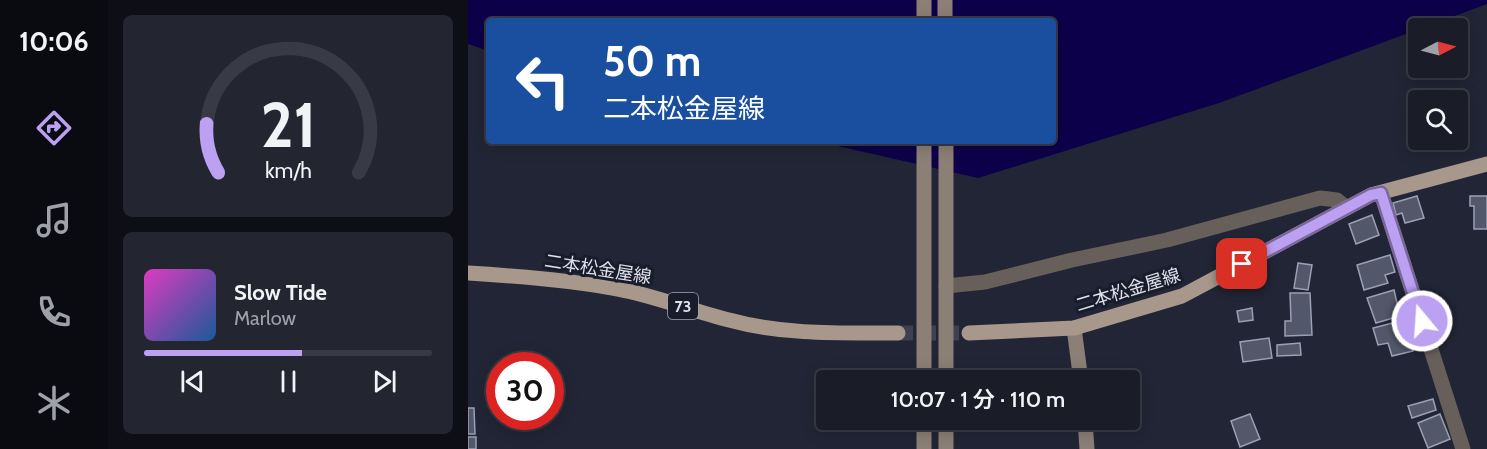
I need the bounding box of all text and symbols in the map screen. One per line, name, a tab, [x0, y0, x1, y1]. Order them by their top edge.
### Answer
north arrow	[1408, 18, 1468, 78]
map controls	[1408, 18, 1468, 150]
text: 10:06	[19, 25, 89, 58]
text: 50 m	[603, 35, 701, 87]
icon: left	[504, 42, 582, 120]
text: 21	[260, 87, 316, 163]
button: search	[1408, 90, 1468, 150]
text: 二本松金屋線	[603, 92, 765, 125]
icon: directions	[33, 107, 75, 149]
text: km/h	[265, 157, 311, 183]
icon: music	[33, 199, 75, 241]
pin	[1216, 238, 1267, 289]
icon: arrive	[1225, 247, 1258, 280]
street label: 二本松金屋線	[543, 250, 653, 288]
street label: 二本松金屋線	[1073, 264, 1183, 316]
text: Slow Tide	[234, 279, 327, 306]
position arrow	[1390, 289, 1454, 353]
icon: phone	[33, 291, 75, 333]
road number: 73	[668, 293, 698, 319]
text: Marlow	[234, 306, 296, 330]
speed limit sign: 30	[486, 352, 564, 430]
icon: previous	[176, 365, 209, 398]
icon: pause	[272, 365, 305, 398]
icon: next	[368, 365, 401, 398]
icon: climate	[33, 382, 75, 424]
text: 10:07 · 1 分 · 110 m	[891, 386, 1065, 413]

